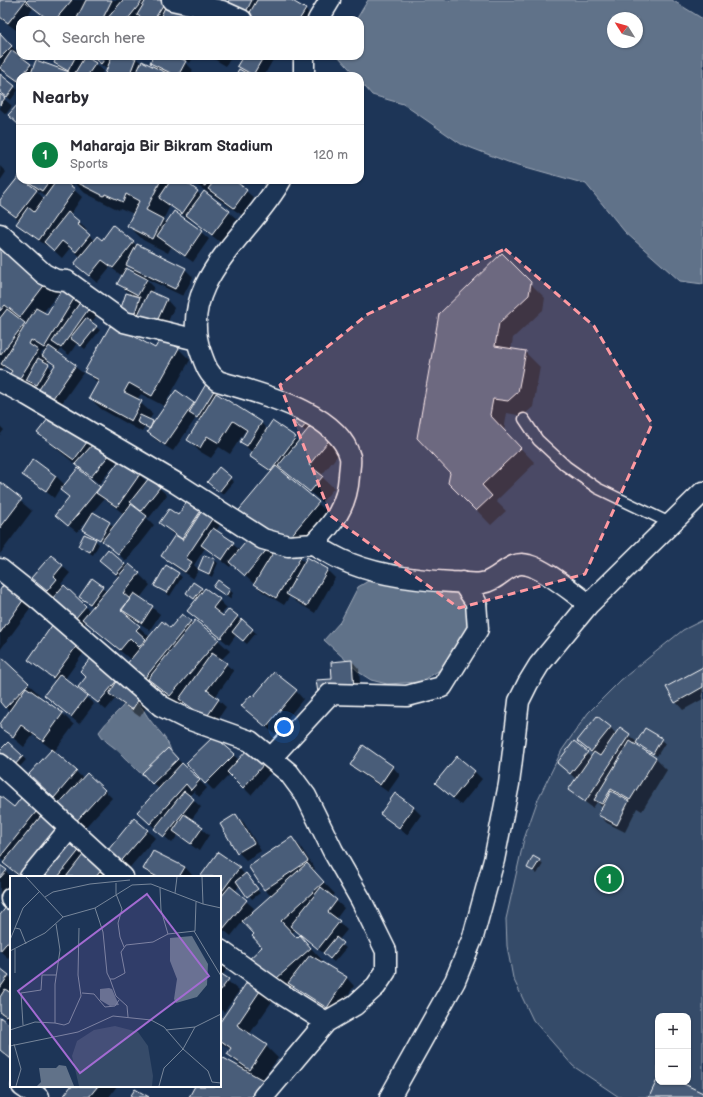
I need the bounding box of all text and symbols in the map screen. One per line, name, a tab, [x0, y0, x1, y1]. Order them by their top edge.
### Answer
north arrow	[607, 12, 643, 48]
search box	[16, 16, 364, 60]
icon: search	[30, 27, 52, 49]
text: Search here	[62, 29, 145, 48]
text: Nearby	[32, 88, 89, 108]
text: Maharaja Bir Bikram Stadium	[70, 137, 273, 156]
text: 1	[42, 147, 48, 163]
text: 120 m	[313, 147, 348, 163]
text: Sports	[70, 156, 108, 172]
your location	[274, 717, 294, 737]
pin: 1	[596, 864, 622, 894]
inset map	[10, 876, 221, 1087]
map controls	[655, 1013, 691, 1085]
button: +	[655, 1013, 691, 1049]
button: −	[655, 1049, 691, 1085]

